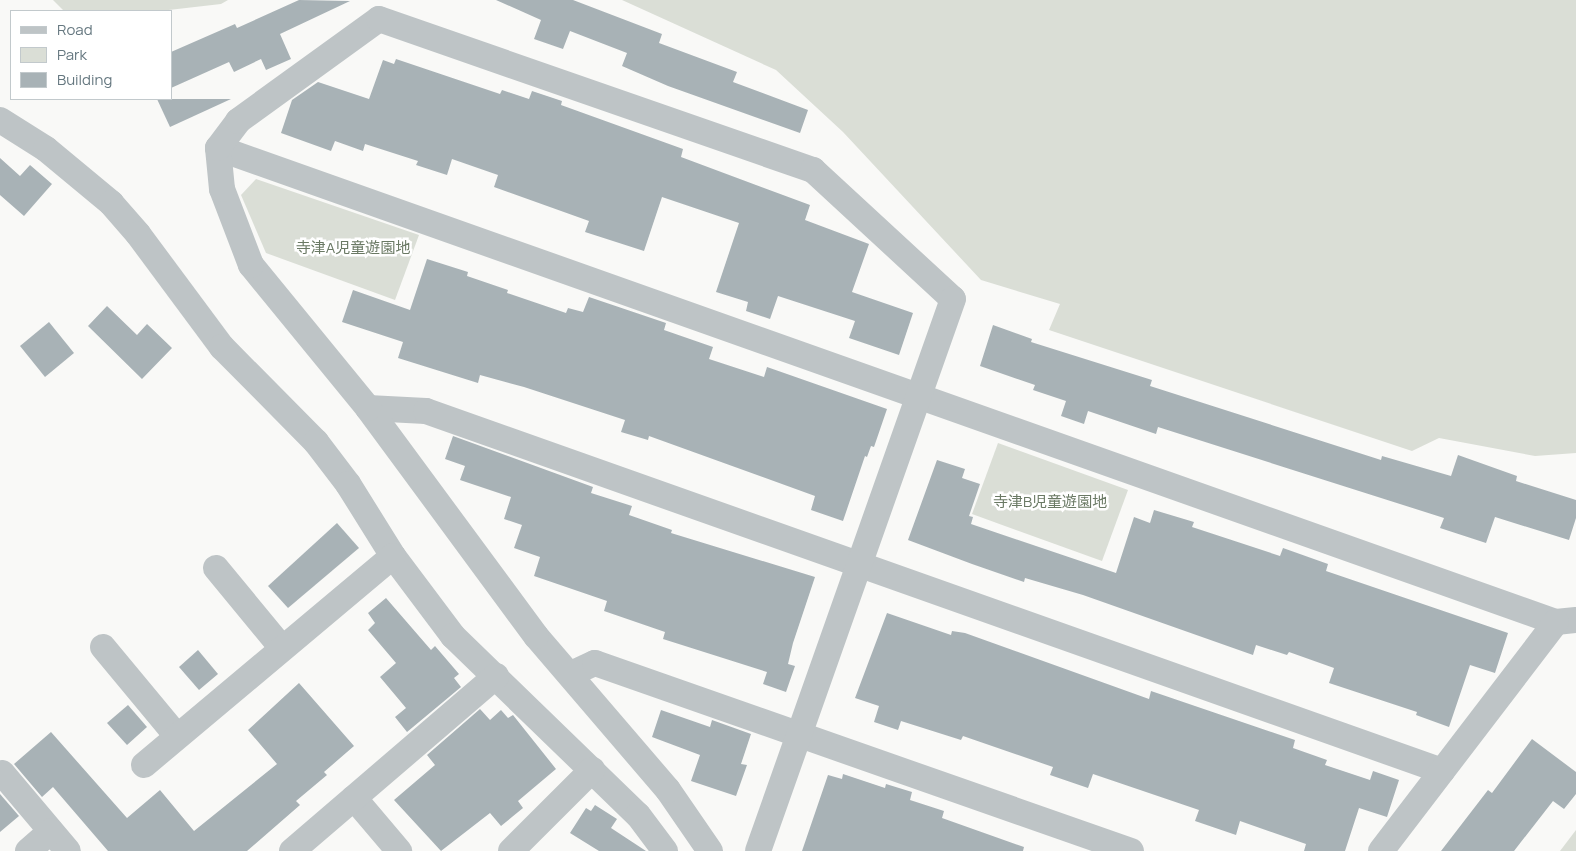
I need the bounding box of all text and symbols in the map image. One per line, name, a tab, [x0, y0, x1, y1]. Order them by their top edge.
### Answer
legend	[10, 10, 172, 100]
text: Road	[57, 19, 93, 40]
text: Park	[57, 44, 87, 65]
text: Building	[57, 69, 112, 90]
park label: 寺津A児童遊園地	[296, 239, 410, 257]
park label: 寺津B児童遊園地	[993, 493, 1107, 511]

